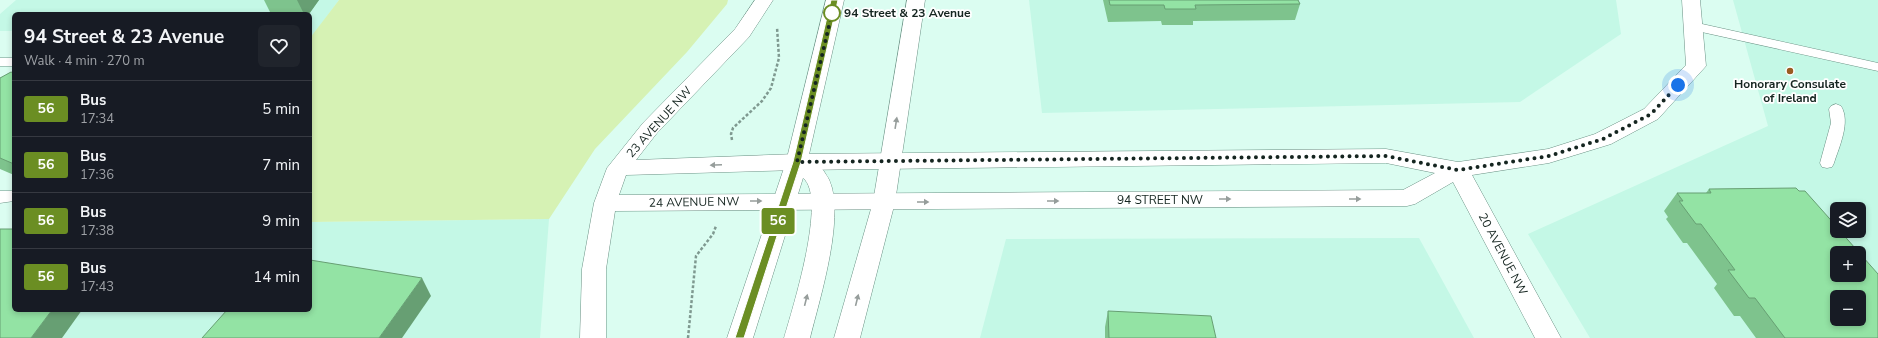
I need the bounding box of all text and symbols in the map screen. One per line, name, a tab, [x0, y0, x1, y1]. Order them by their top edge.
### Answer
marker: 94 Street & 23 Avenue	[823, 4, 841, 22]
place label: 94 Street & 23 Avenue	[844, 5, 971, 21]
text: 94 Street & 23 Avenue	[24, 24, 224, 50]
button: heart	[258, 25, 300, 67]
text: Walk · 4 min · 270 m	[24, 52, 145, 70]
marker: Honorary Consulate of Ireland	[1785, 66, 1795, 76]
your location	[1668, 75, 1688, 95]
place label: Honorary Consulate of Ireland	[1734, 76, 1846, 106]
street label: 23 AVENUE NW	[623, 83, 695, 161]
text: Bus	[80, 90, 106, 110]
text: 56	[38, 99, 54, 118]
text: 5 min	[262, 99, 300, 119]
text: 17:34	[80, 110, 114, 128]
one-way arrow	[893, 117, 899, 130]
text: Bus	[80, 146, 106, 166]
text: 56	[38, 155, 54, 174]
text: 7 min	[262, 155, 300, 175]
one-way arrow	[709, 162, 722, 168]
text: 17:36	[80, 166, 114, 184]
street label: 94 STREET NW	[1117, 192, 1203, 208]
street label: 24 AVENUE NW	[649, 193, 739, 211]
one-way arrow	[1219, 196, 1231, 203]
one-way arrow	[1349, 196, 1362, 202]
one-way arrow	[750, 198, 763, 204]
one-way arrow	[1047, 198, 1060, 204]
one-way arrow	[917, 199, 930, 205]
text: Bus	[80, 202, 106, 222]
map controls	[1830, 202, 1866, 326]
button: layers	[1830, 202, 1866, 238]
line badge: 56	[760, 208, 796, 234]
street label: 20 AVENUE NW	[1475, 210, 1531, 298]
text: 56	[38, 211, 54, 230]
text: 9 min	[262, 211, 300, 231]
text: 56	[770, 211, 786, 230]
text: 17:38	[80, 222, 114, 240]
button: +	[1830, 246, 1866, 282]
text: Bus	[80, 258, 106, 278]
text: 56	[38, 267, 54, 286]
text: 14 min	[253, 267, 300, 287]
text: 17:43	[80, 278, 114, 296]
button: −	[1830, 290, 1866, 326]
one-way arrow	[804, 294, 810, 306]
one-way arrow	[854, 294, 860, 306]

